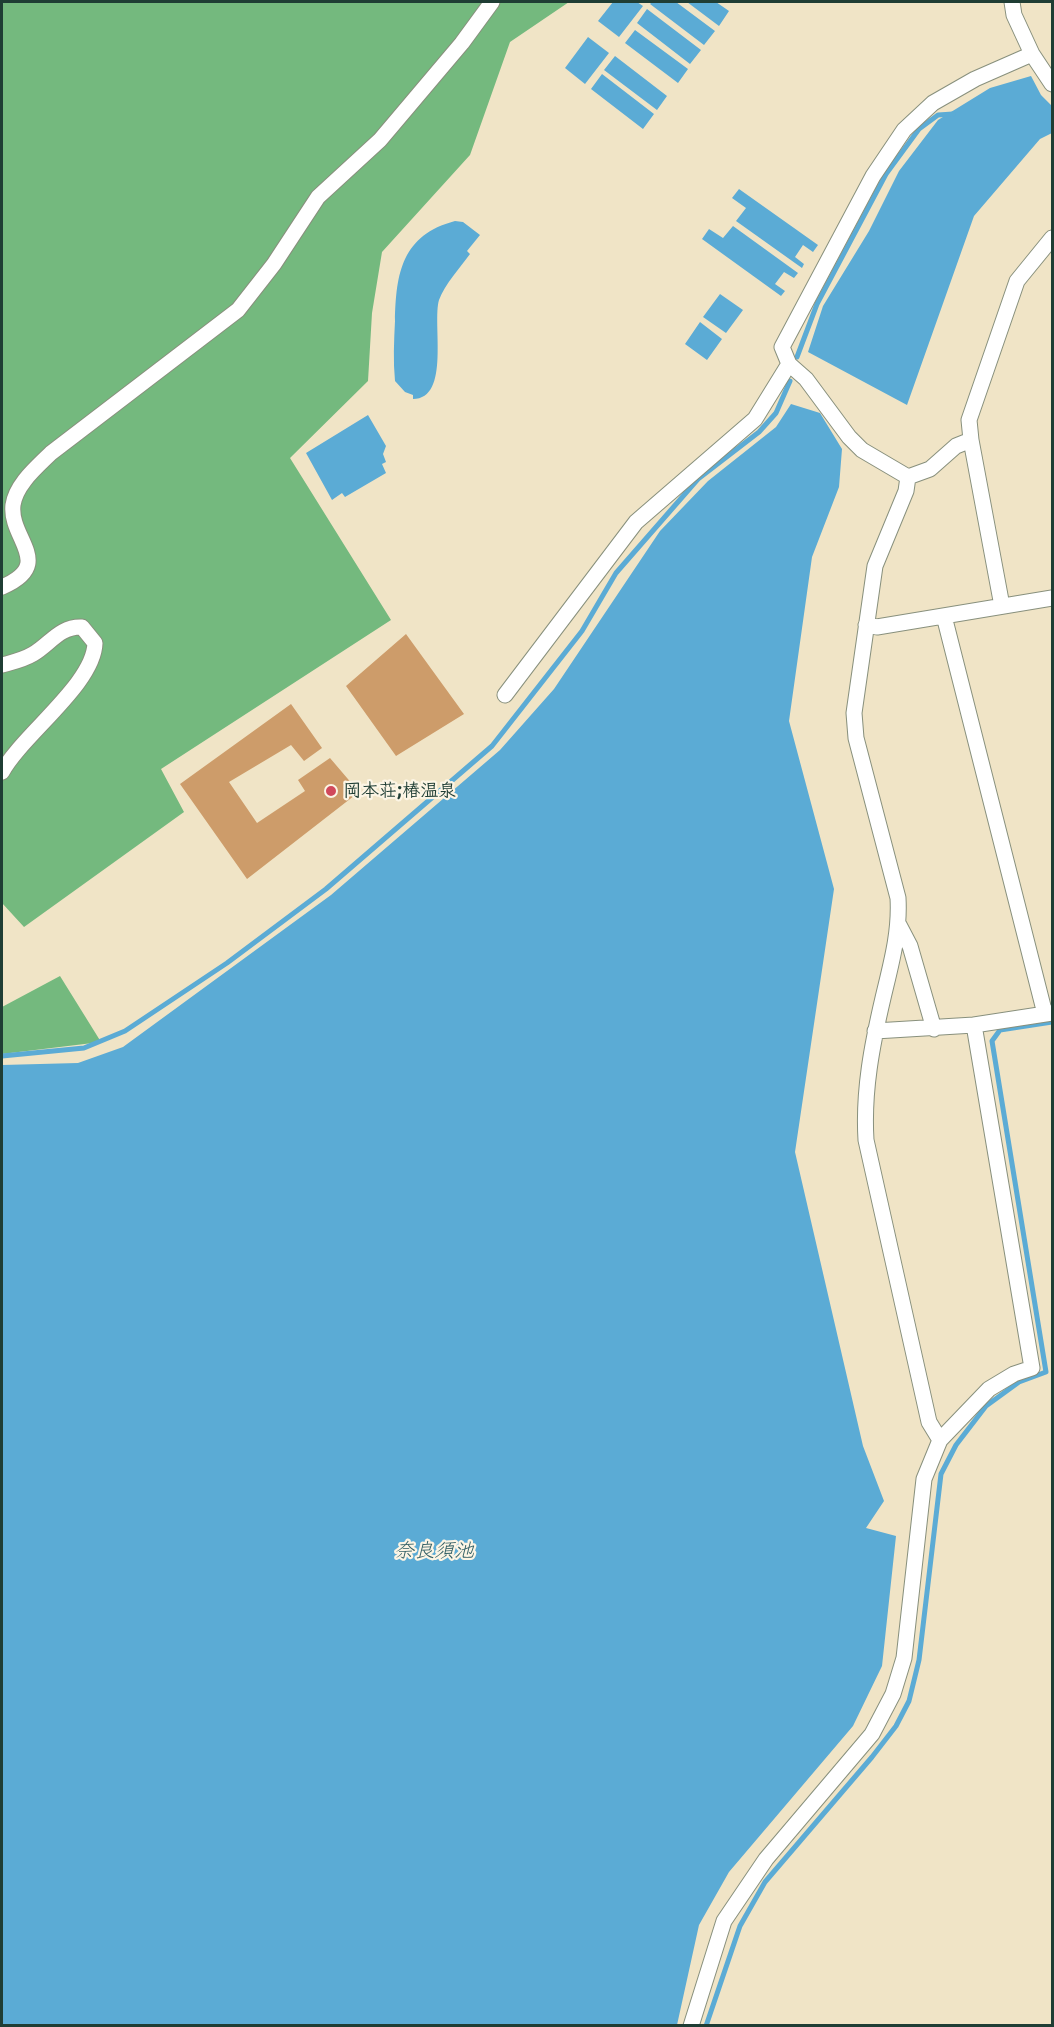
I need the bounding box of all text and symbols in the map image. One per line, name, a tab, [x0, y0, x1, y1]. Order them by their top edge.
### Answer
place label: 岡本荘;椿温泉	[343, 780, 456, 802]
marker: 岡本荘;椿温泉	[324, 784, 338, 798]
water label: 奈良須池	[394, 1539, 474, 1563]

